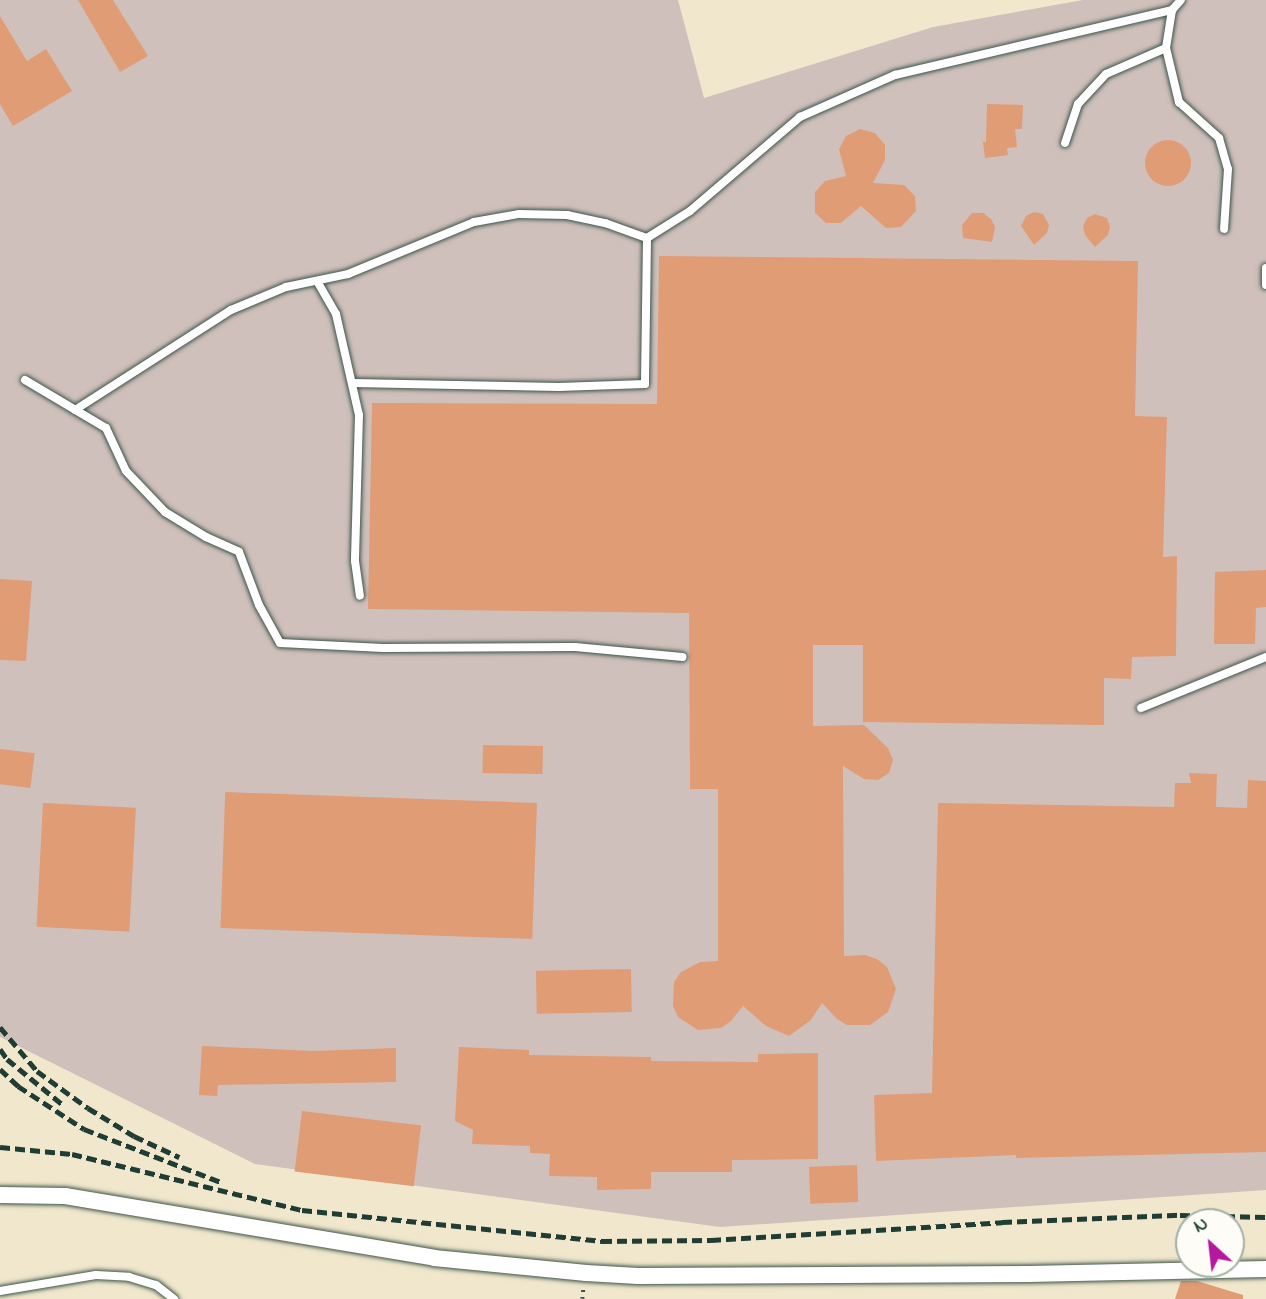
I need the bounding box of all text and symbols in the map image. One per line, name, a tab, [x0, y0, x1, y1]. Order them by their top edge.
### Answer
north arrow	[1175, 1208, 1245, 1278]
text: N	[1189, 1211, 1213, 1241]

